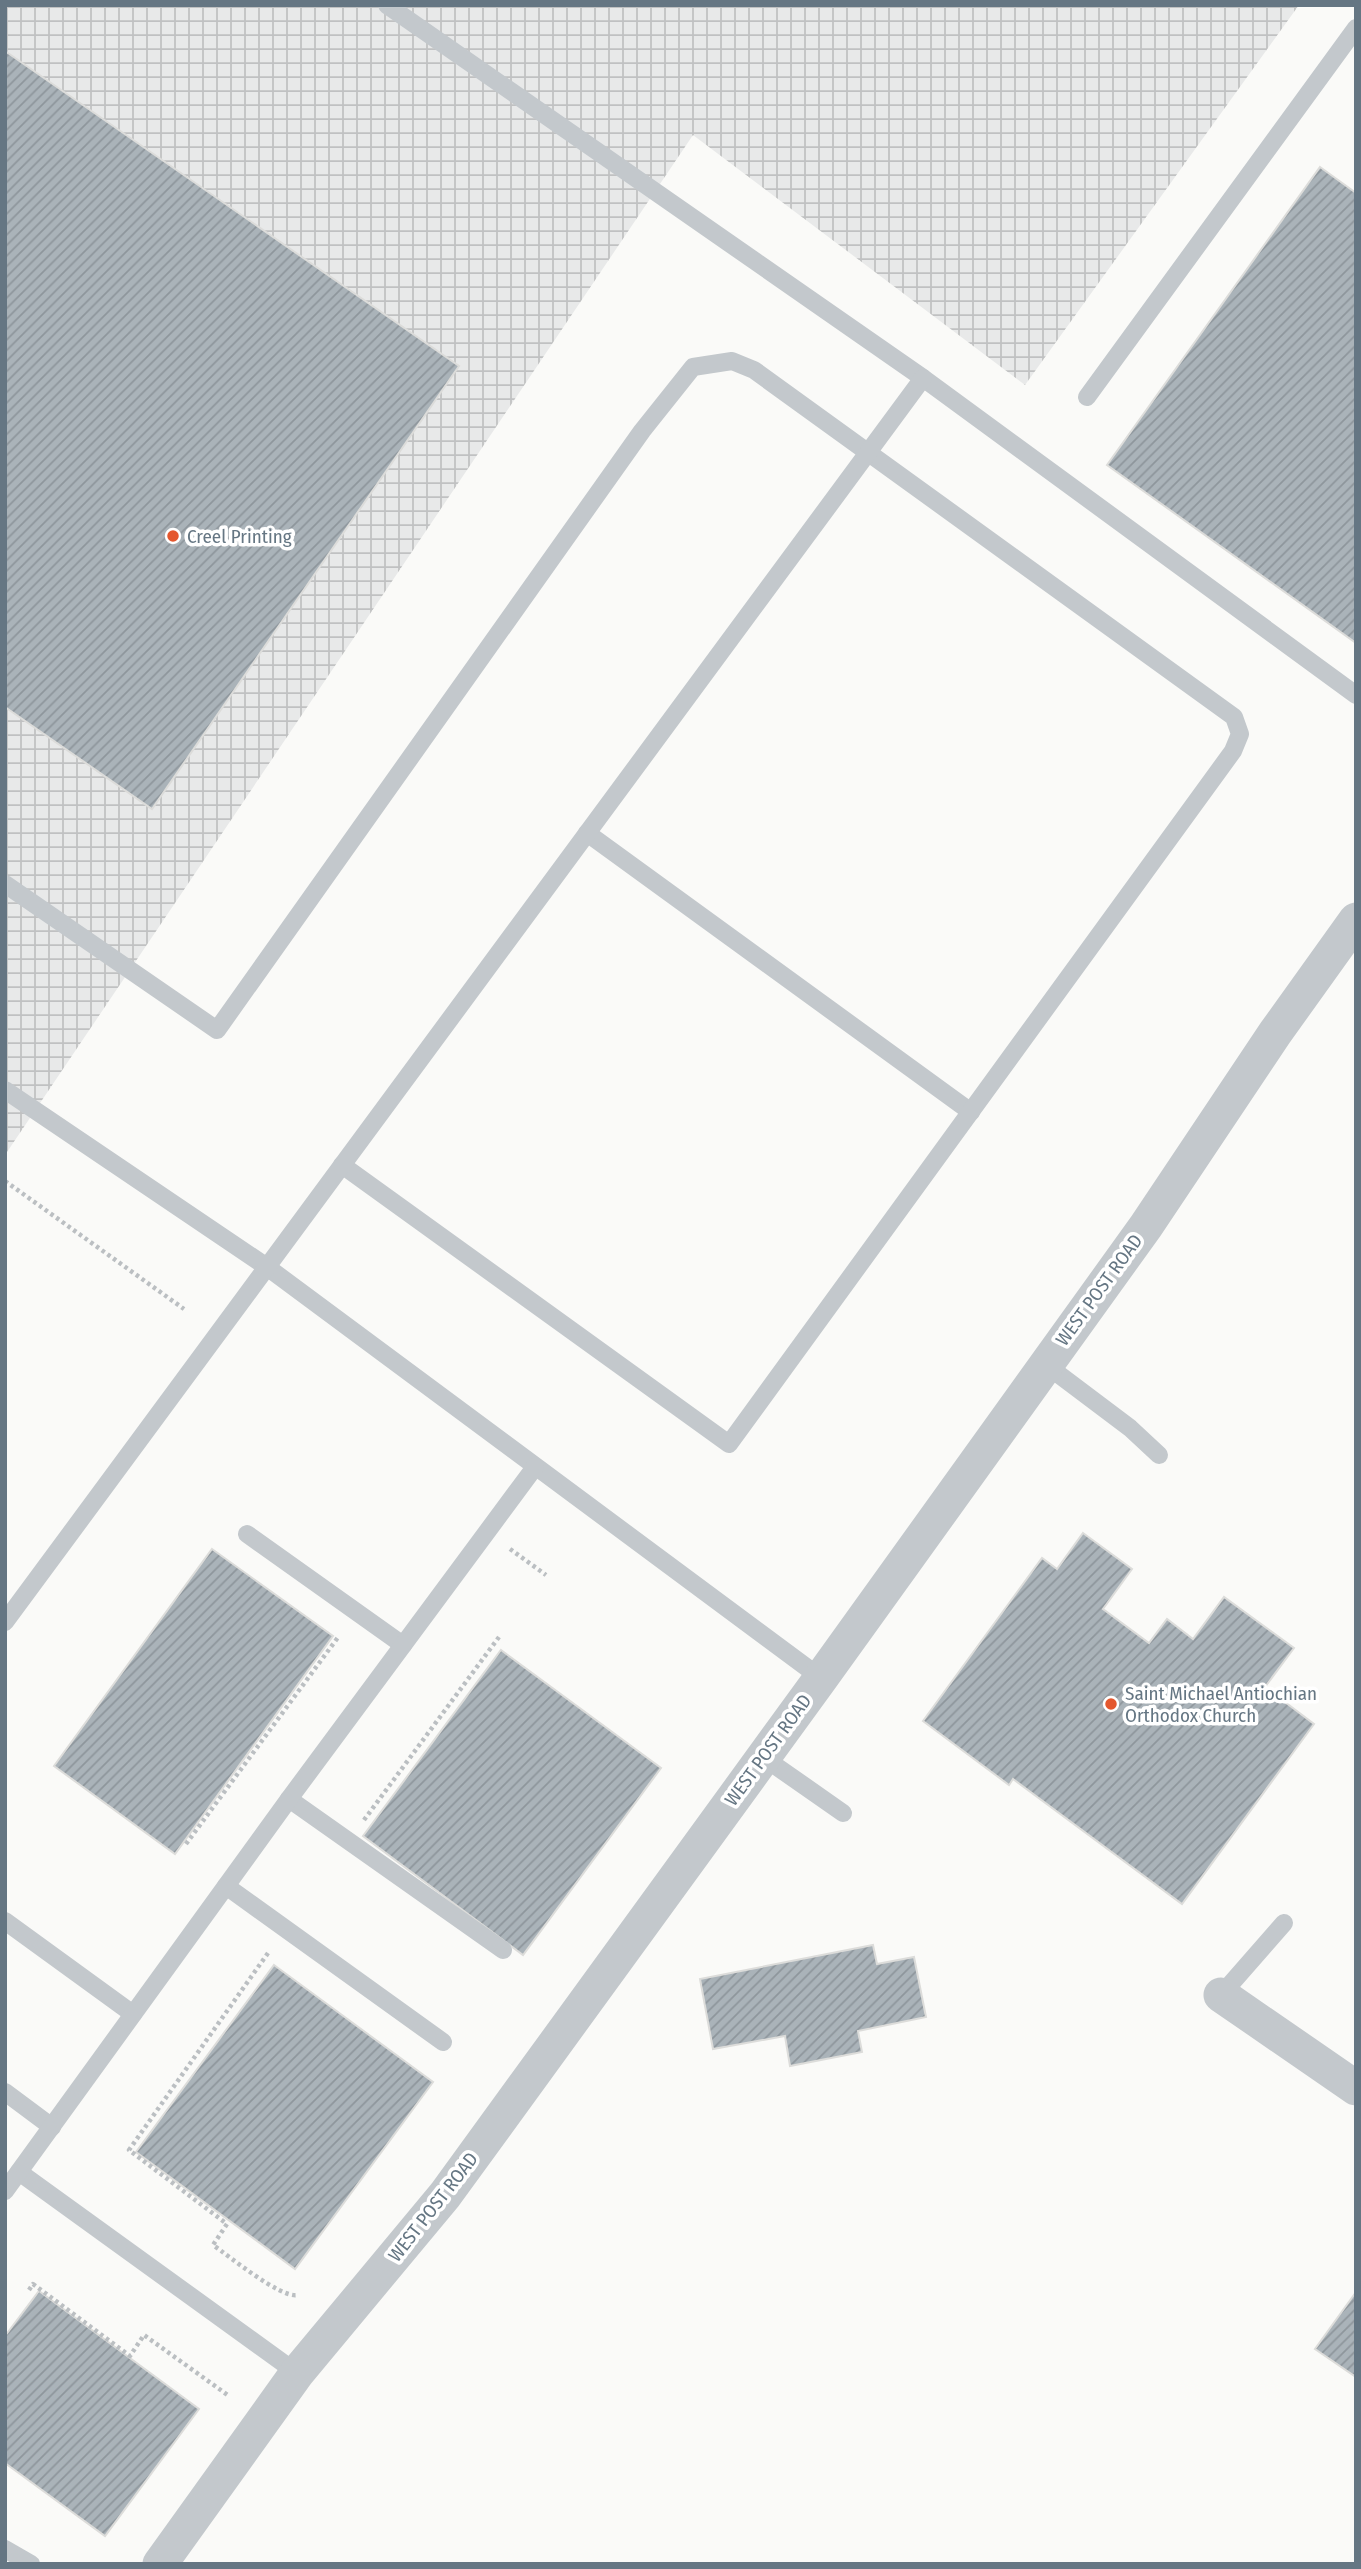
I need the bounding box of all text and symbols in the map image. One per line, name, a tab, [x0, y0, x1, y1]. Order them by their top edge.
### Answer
place label: Creel Printing	[187, 525, 292, 548]
marker: Creel Printing	[165, 528, 181, 544]
street label: WEST POST ROAD	[1051, 1230, 1147, 1350]
place label: Saint Michael Antiochian Orthodox Church	[1125, 1682, 1317, 1727]
street label: WEST POST ROAD	[720, 1690, 816, 1810]
marker: Saint Michael Antiochian Orthodox Church	[1103, 1696, 1119, 1712]
street label: WEST POST ROAD	[383, 2148, 483, 2266]

